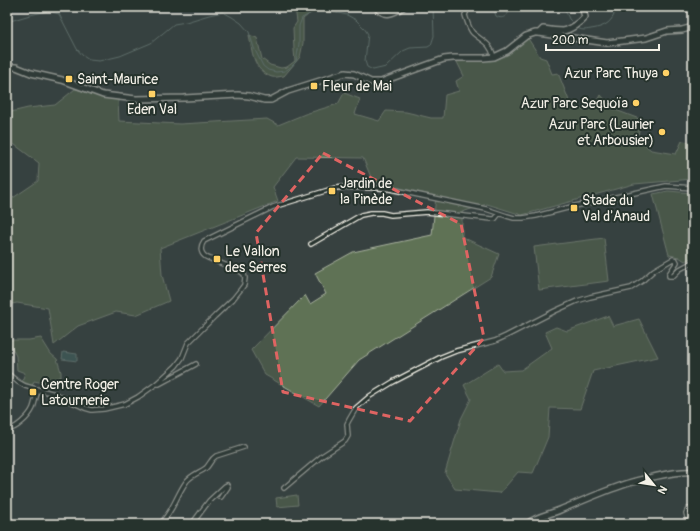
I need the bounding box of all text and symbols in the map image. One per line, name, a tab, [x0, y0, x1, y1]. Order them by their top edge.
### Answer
scale bar	[546, 26, 659, 52]
text: 200 m	[552, 33, 589, 48]
place label: Azur Parc Thuya	[564, 65, 658, 82]
marker: Azur Parc Thuya	[661, 68, 671, 78]
place label: Saint-Maurice	[77, 71, 158, 88]
marker: Saint-Maurice	[64, 74, 74, 84]
place label: Fleur de Mai	[322, 78, 392, 95]
marker: Fleur de Mai	[309, 81, 319, 91]
marker: Eden Val	[147, 89, 157, 99]
place label: Azur Parc Sequoïa	[521, 95, 628, 112]
marker: Azur Parc Sequoïa	[631, 98, 641, 108]
place label: Eden Val	[127, 101, 177, 118]
place label: Azur Parc (Laurier et Arbousier)	[549, 116, 654, 149]
marker: Azur Parc (Laurier et Arbousier)	[657, 127, 667, 137]
place label: Jardin de la Pinède	[340, 175, 392, 208]
marker: Jardin de la Pinède	[327, 186, 337, 196]
place label: Stade du Val d'Anaud	[582, 192, 650, 225]
marker: Stade du Val d'Anaud	[569, 203, 579, 213]
place label: Le Vallon des Serres	[225, 243, 287, 276]
marker: Le Vallon des Serres	[212, 254, 222, 264]
place label: Centre Roger Latournerie	[41, 376, 119, 409]
marker: Centre Roger Latournerie	[28, 387, 38, 397]
north arrow	[634, 465, 674, 505]
text: N	[654, 483, 670, 497]

